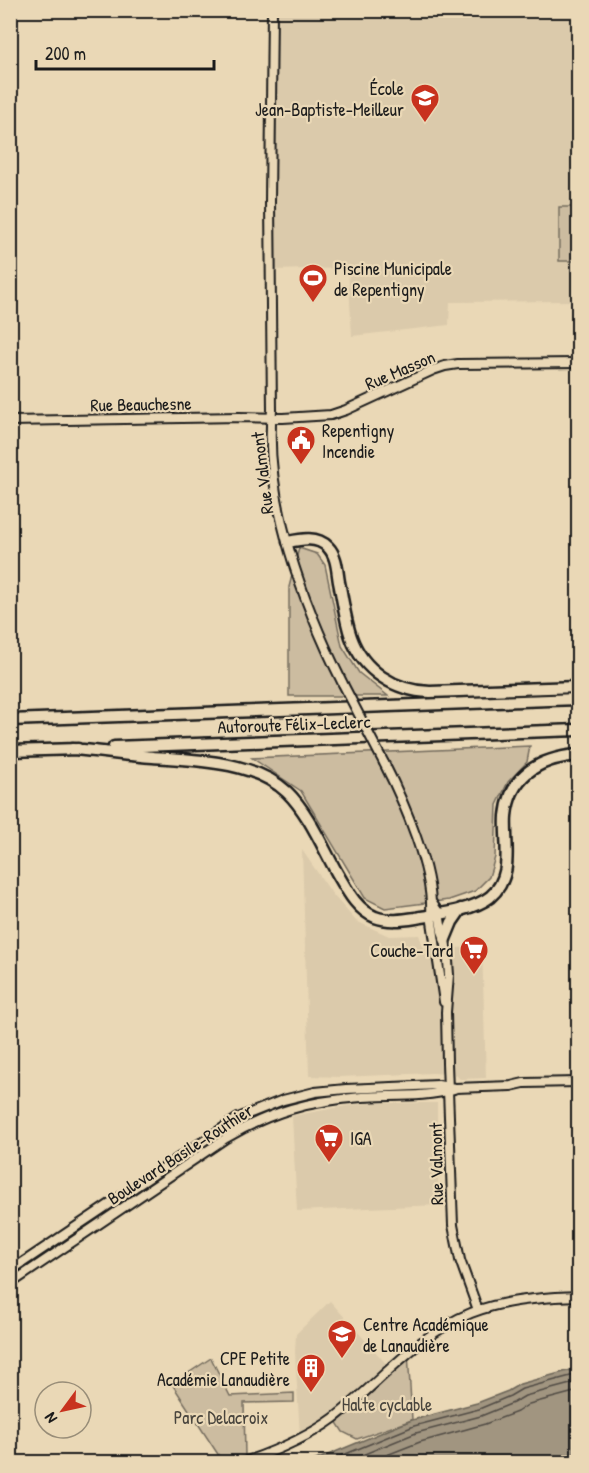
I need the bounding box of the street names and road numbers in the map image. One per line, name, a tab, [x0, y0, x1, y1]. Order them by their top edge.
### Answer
street label: Rue Masson	[361, 344, 439, 396]
street label: Rue Beauchesne	[90, 391, 192, 417]
street label: Rue Valmont	[244, 430, 279, 515]
street label: Autoroute Félix-Leclerc	[217, 709, 371, 739]
street label: Boulevard Basile-Routhier	[102, 1098, 258, 1210]
street label: Rue Valmont	[423, 1122, 449, 1205]

